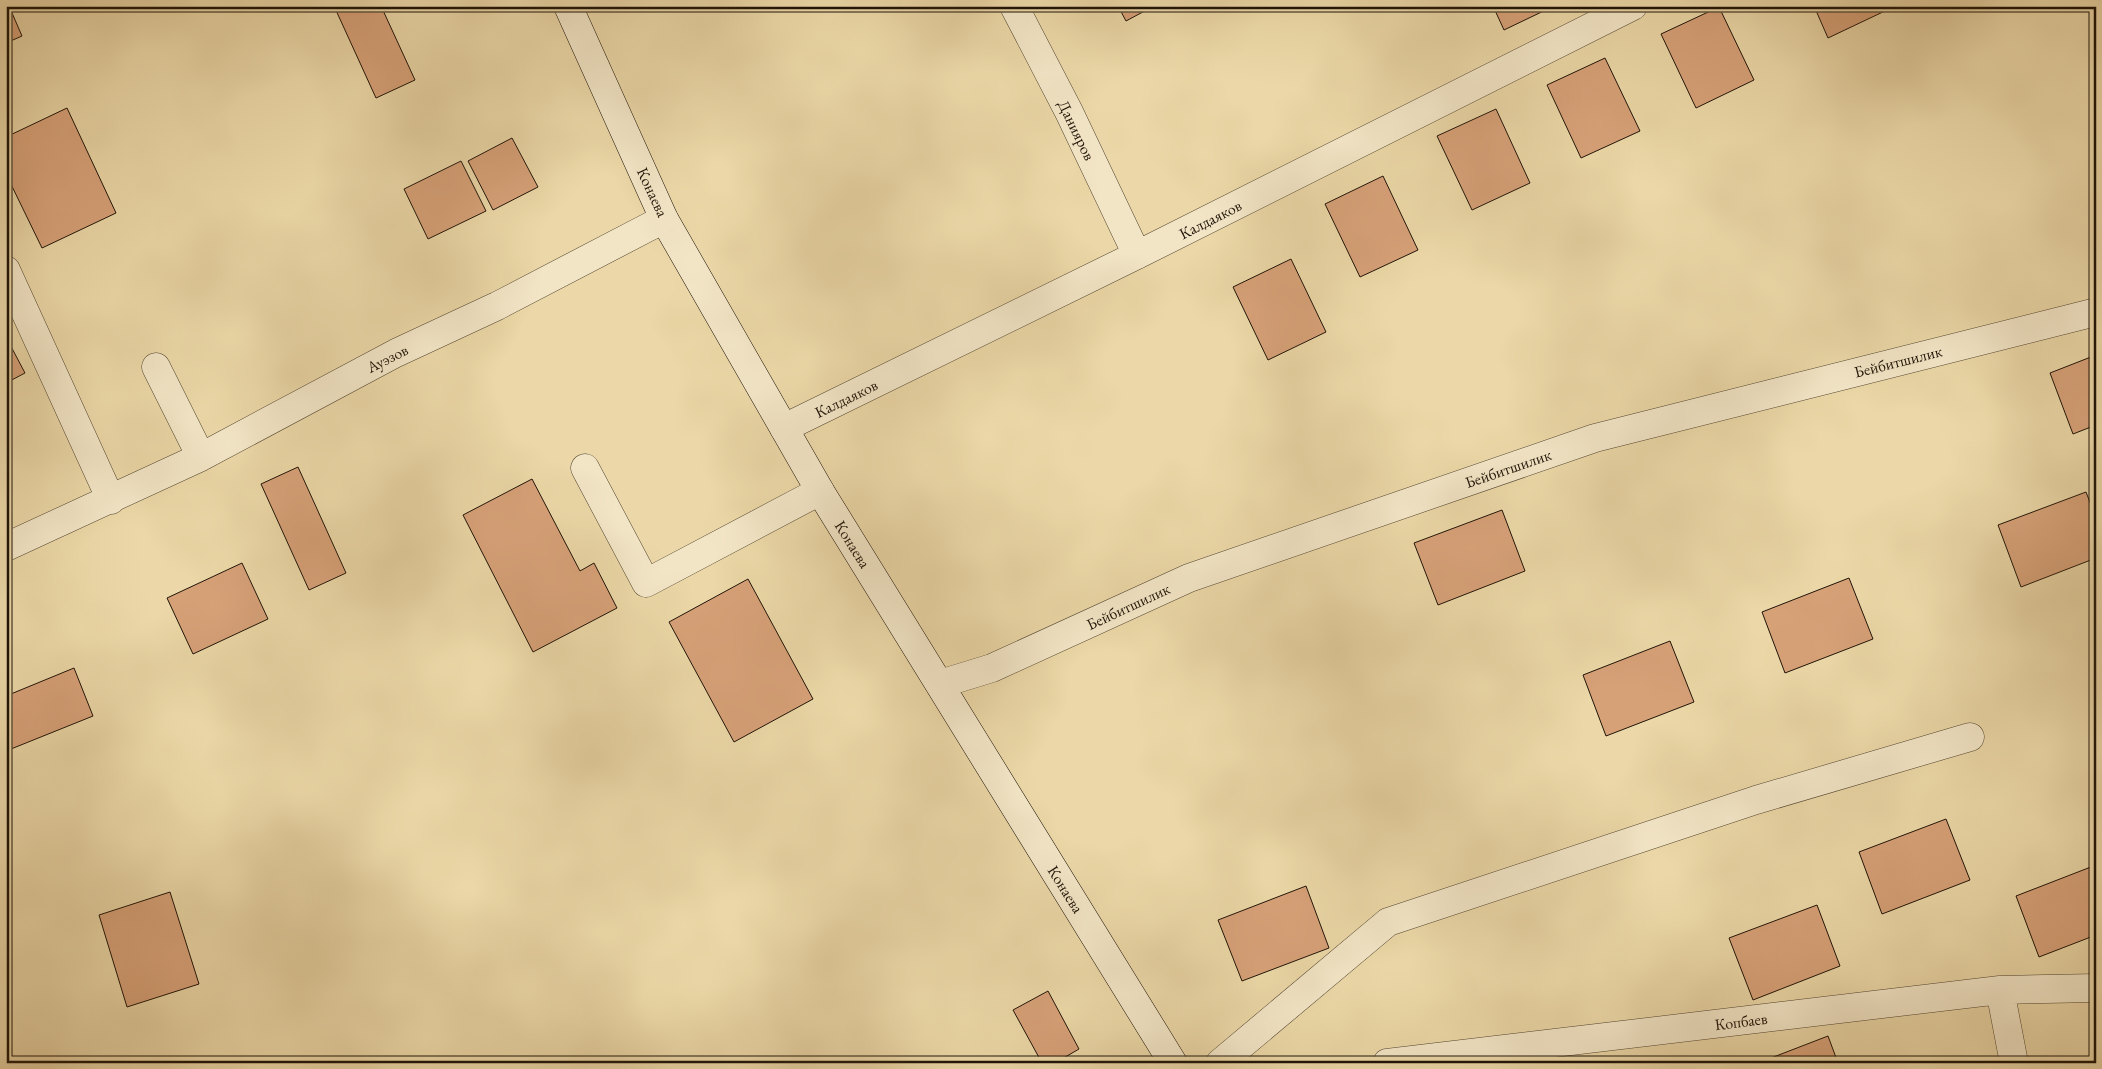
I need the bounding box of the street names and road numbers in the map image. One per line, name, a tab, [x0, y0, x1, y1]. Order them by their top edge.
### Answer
street label: Данияров	[1053, 97, 1100, 164]
street label: Конаева	[632, 164, 673, 221]
street label: Калдаяков	[1175, 195, 1245, 244]
street label: Ауэзов	[362, 339, 412, 378]
street label: Бейбитшилик	[1852, 340, 1945, 383]
street label: Калдаяков	[811, 374, 881, 423]
street label: Бейбитшилик	[1462, 444, 1554, 493]
street label: Конаева	[830, 517, 876, 573]
street label: Бейбитшилик	[1083, 578, 1174, 635]
street label: Конаева	[1043, 862, 1089, 918]
street label: Копбаев	[1714, 1008, 1769, 1035]

